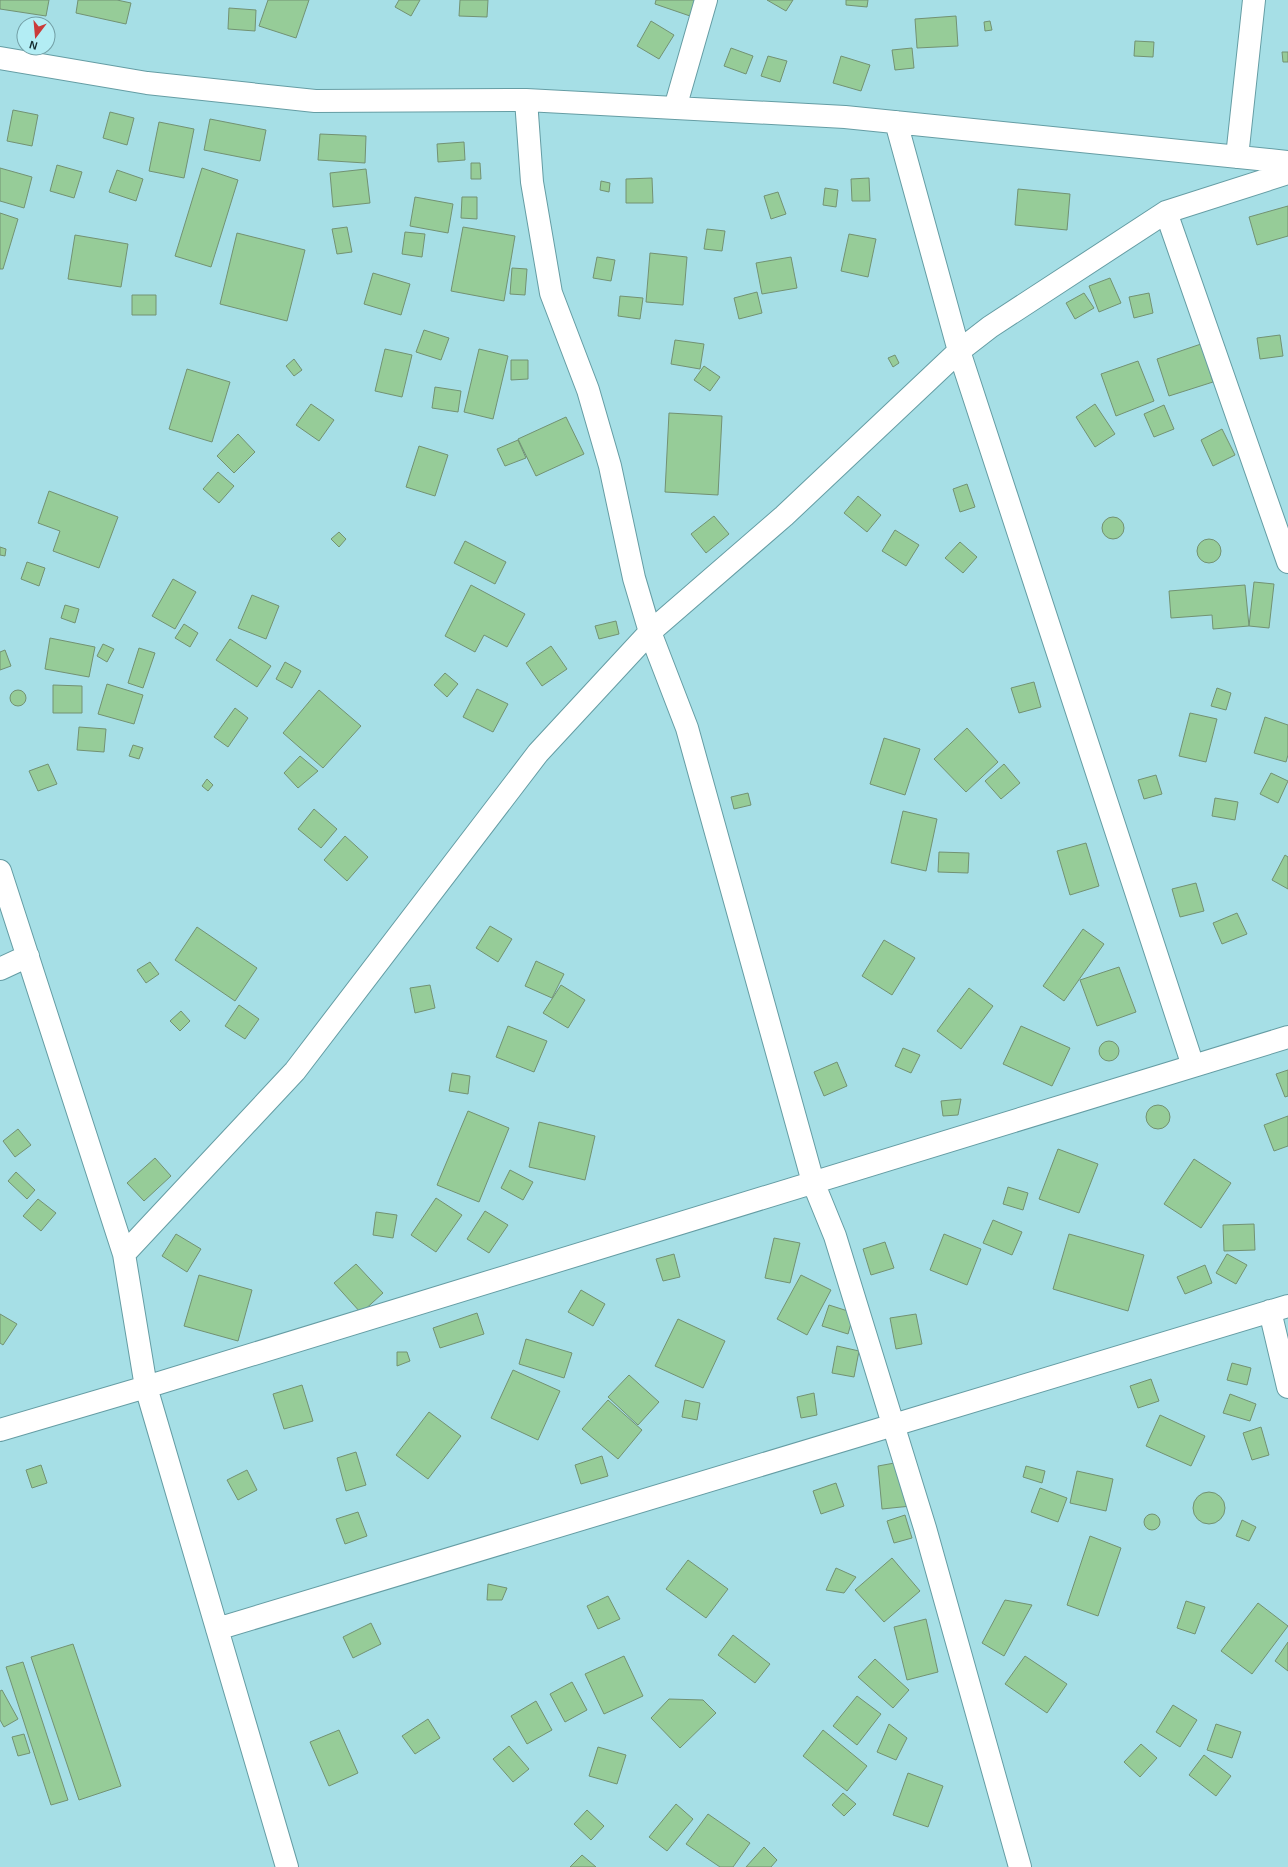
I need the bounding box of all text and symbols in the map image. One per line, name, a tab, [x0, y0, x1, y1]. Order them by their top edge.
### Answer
north arrow	[16, 16, 56, 56]
text: N	[28, 39, 39, 52]

